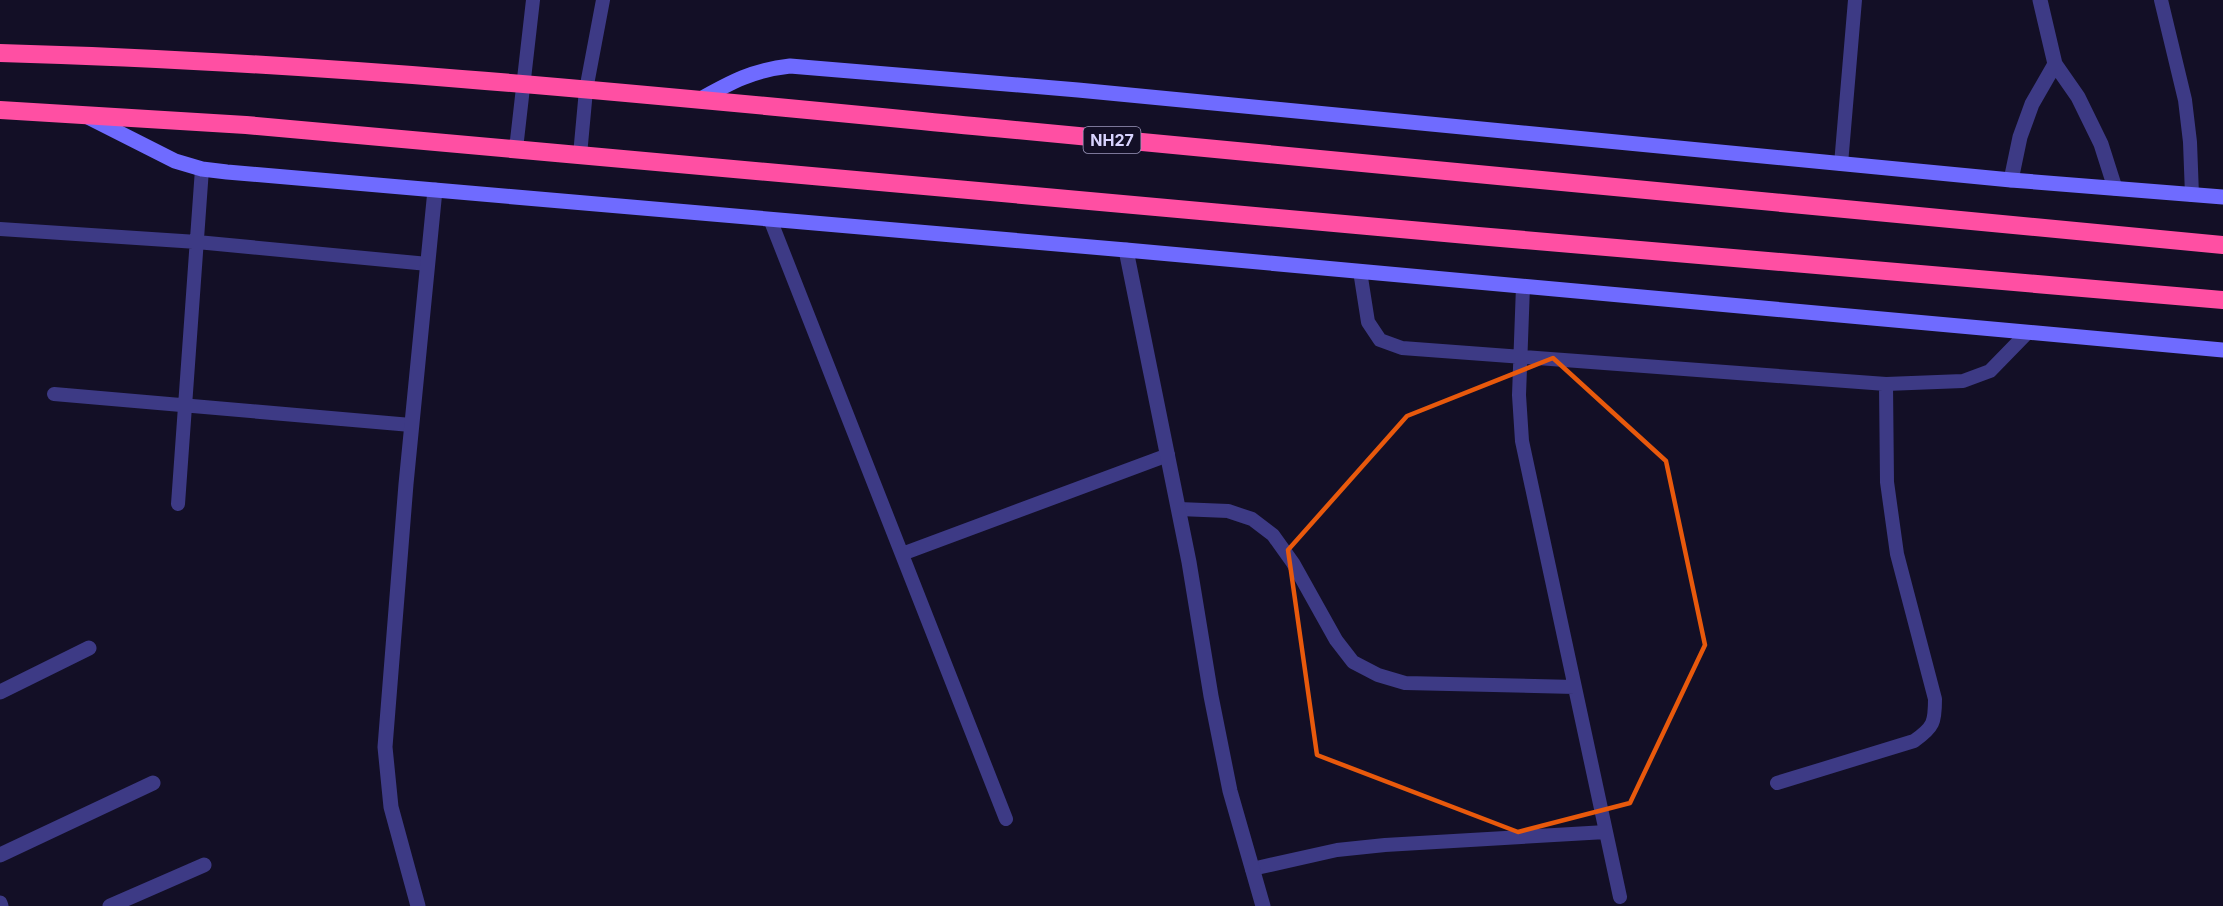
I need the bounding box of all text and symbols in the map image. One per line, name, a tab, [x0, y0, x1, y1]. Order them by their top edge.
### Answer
road number: NH27	[1084, 127, 1140, 153]

